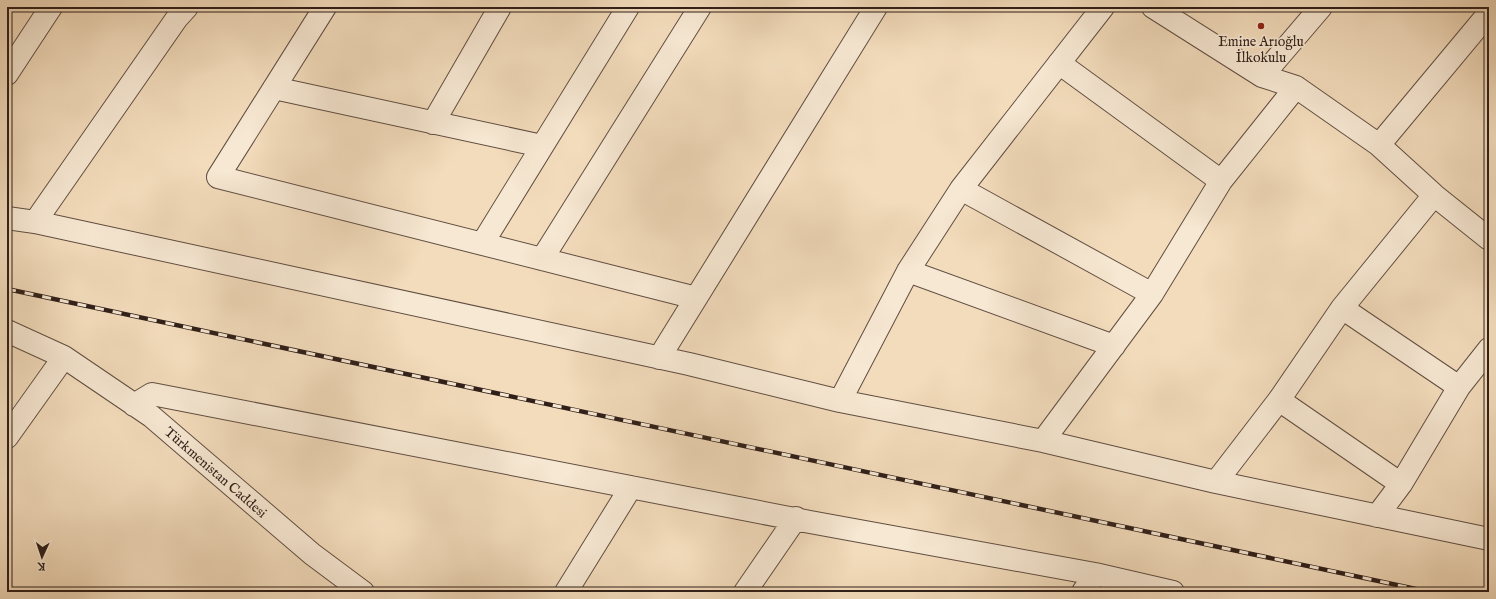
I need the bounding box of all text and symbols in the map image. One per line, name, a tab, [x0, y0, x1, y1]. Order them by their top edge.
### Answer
marker: Emine Arıoğlu İlkokulu	[1256, 21, 1266, 31]
place label: Emine Arıoğlu İlkokulu	[1218, 33, 1304, 67]
street label: Türkmenistan Caddesi	[160, 423, 271, 523]
north arrow	[22, 537, 62, 577]
text: K	[36, 559, 46, 573]

